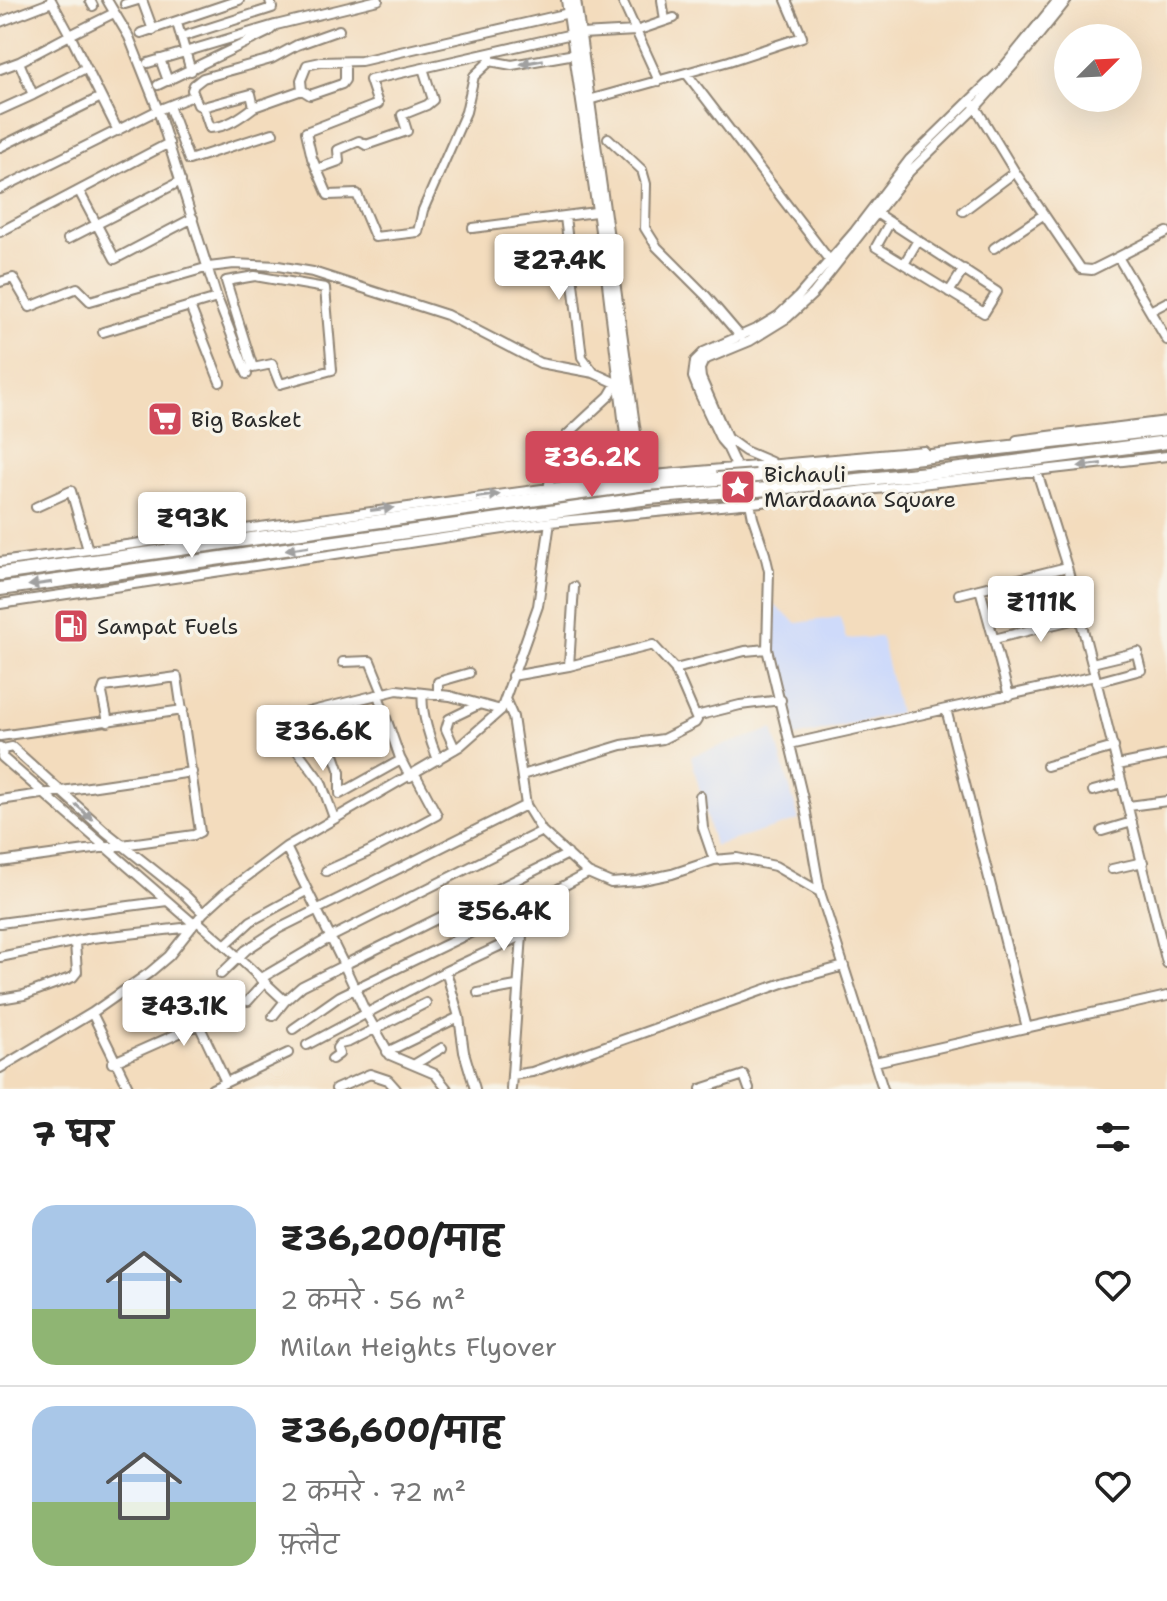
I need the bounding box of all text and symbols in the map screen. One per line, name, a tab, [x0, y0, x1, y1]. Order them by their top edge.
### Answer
north arrow	[1054, 24, 1142, 112]
map controls	[1054, 24, 1142, 112]
one-way arrow	[520, 56, 545, 69]
pin: ₹27.4K	[494, 234, 624, 302]
text: ₹27.4K	[513, 242, 605, 277]
supermarket icon: Big Basket	[146, 400, 184, 438]
place label: Big Basket	[191, 405, 302, 434]
pin: ₹36.2K	[527, 431, 657, 499]
text: ₹36.2K	[543, 439, 641, 474]
one-way arrow	[1077, 459, 1102, 472]
place label: Bichauli Mardaana Square	[764, 460, 956, 514]
place icon: Bichauli Mardaana Square	[719, 468, 757, 506]
one-way arrow	[476, 490, 501, 503]
pin: ₹93K	[145, 492, 239, 560]
text: ₹93K	[156, 500, 228, 535]
one-way arrow	[370, 502, 395, 515]
one-way arrow	[284, 542, 309, 555]
pin: ₹111K	[985, 576, 1097, 644]
one-way arrow	[27, 577, 52, 590]
text: ₹111K	[1006, 584, 1076, 619]
fuel station icon: Sampat Fuels	[52, 607, 90, 645]
place label: Sampat Fuels	[97, 612, 238, 641]
pin: ₹36.6K	[258, 705, 388, 773]
text: ₹36.6K	[275, 713, 371, 748]
one-way arrow	[74, 802, 93, 820]
pin: ₹56.4K	[439, 885, 569, 953]
text: ₹56.4K	[457, 893, 551, 928]
pin: ₹43.1K	[119, 980, 249, 1048]
text: ₹43.1K	[140, 988, 228, 1023]
text: 7 घर	[32, 1111, 113, 1157]
icon: filters	[1091, 1115, 1135, 1159]
text: ₹36,200/माह	[280, 1215, 503, 1261]
icon: home	[96, 1237, 192, 1333]
icon: heart	[1091, 1263, 1135, 1307]
text: 2 कमरे · 56 m²	[280, 1282, 466, 1317]
text: Milan Heights Flyover	[280, 1329, 557, 1364]
text: ₹36,600/माह	[280, 1407, 503, 1453]
icon: home	[96, 1438, 192, 1534]
icon: heart	[1091, 1464, 1135, 1508]
text: 2 कमरे · 72 m²	[280, 1474, 466, 1509]
text: फ़्लैट	[280, 1527, 339, 1562]

